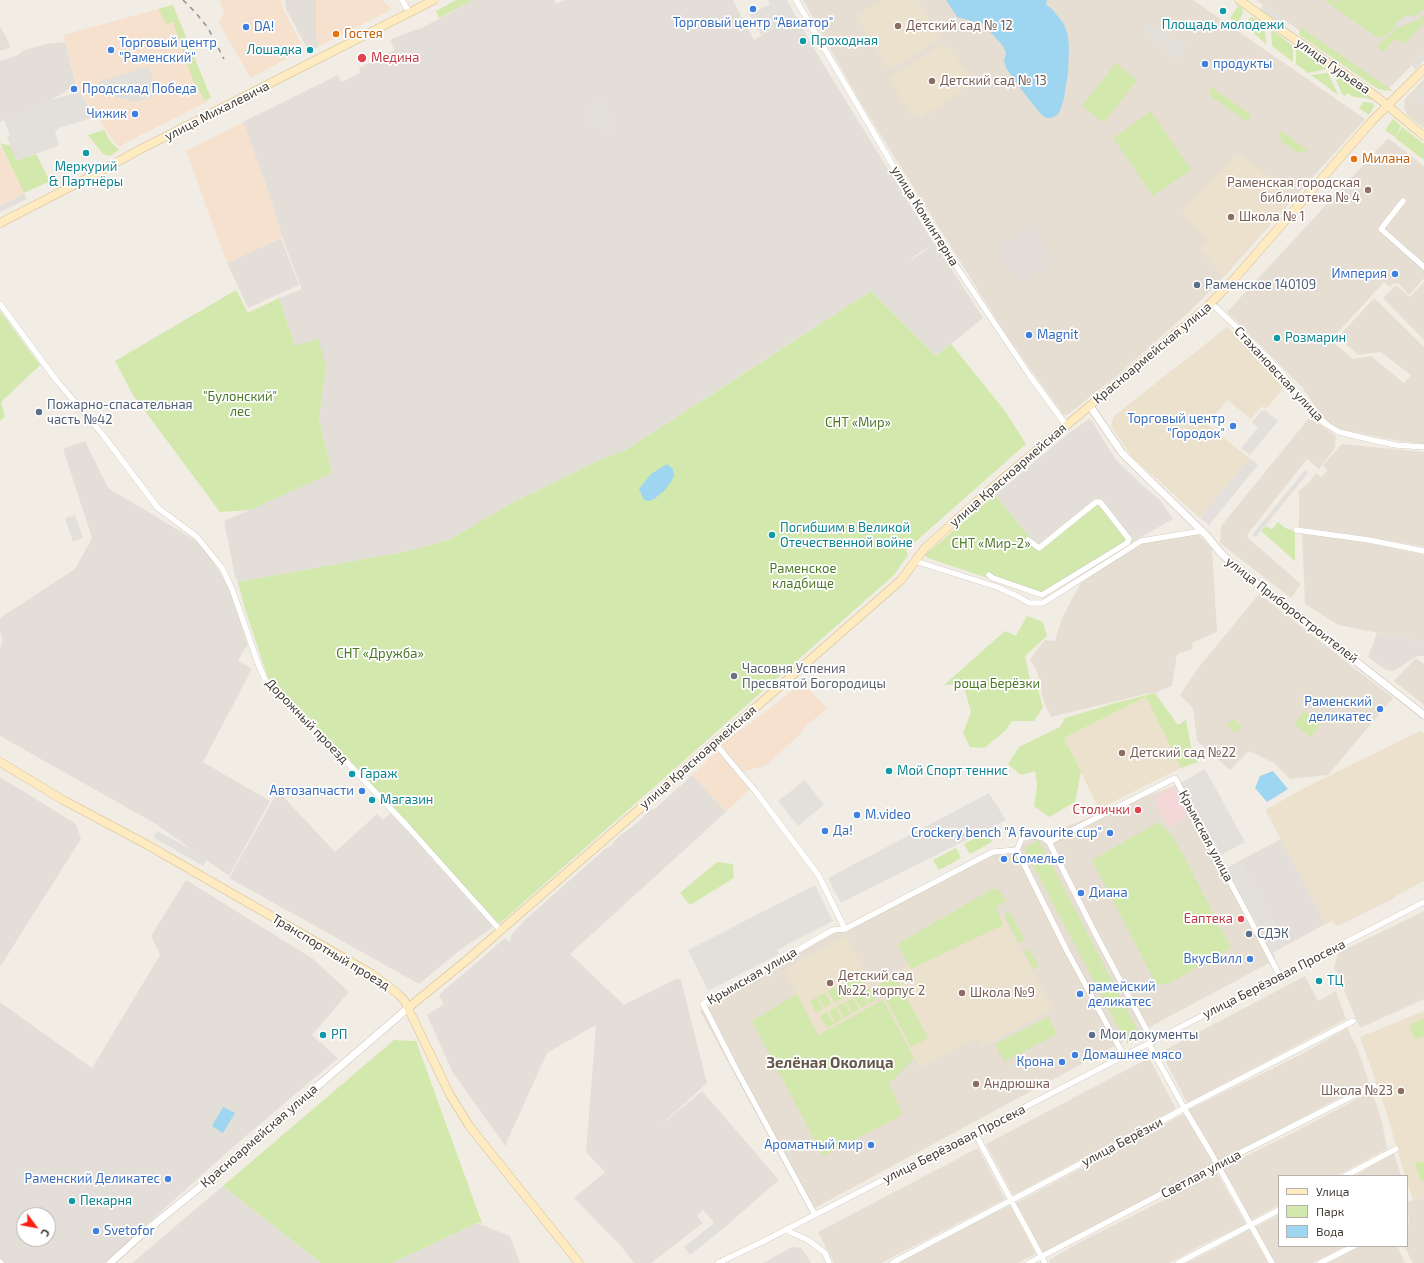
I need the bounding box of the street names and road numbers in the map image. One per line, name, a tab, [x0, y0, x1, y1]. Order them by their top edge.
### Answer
street label: улица Гурьева	[1293, 35, 1373, 97]
street label: улица Михалевича	[162, 78, 272, 144]
street label: улица Коминтерна	[888, 163, 962, 269]
street label: Красноармейская улица	[1090, 299, 1214, 407]
street label: Стахановская улица	[1231, 323, 1327, 425]
street label: улица Красноармейская	[946, 420, 1070, 530]
street label: улица Приборостроителей	[1223, 553, 1361, 667]
street label: Дорожный проезд	[262, 675, 352, 767]
street label: улица Красноармейская	[636, 702, 760, 812]
street label: Крымская улица	[1175, 788, 1237, 884]
street label: Транспортный проезд	[269, 911, 393, 993]
street label: улица Берёзовая Просека	[1200, 936, 1348, 1022]
street label: Крымская улица	[704, 944, 800, 1008]
street label: Красноармейская улица	[197, 1081, 321, 1191]
street label: улица Берёзовая Просека	[880, 1101, 1028, 1187]
street label: улица Берёзки	[1079, 1114, 1165, 1170]
street label: Светлая улица	[1158, 1146, 1244, 1202]

